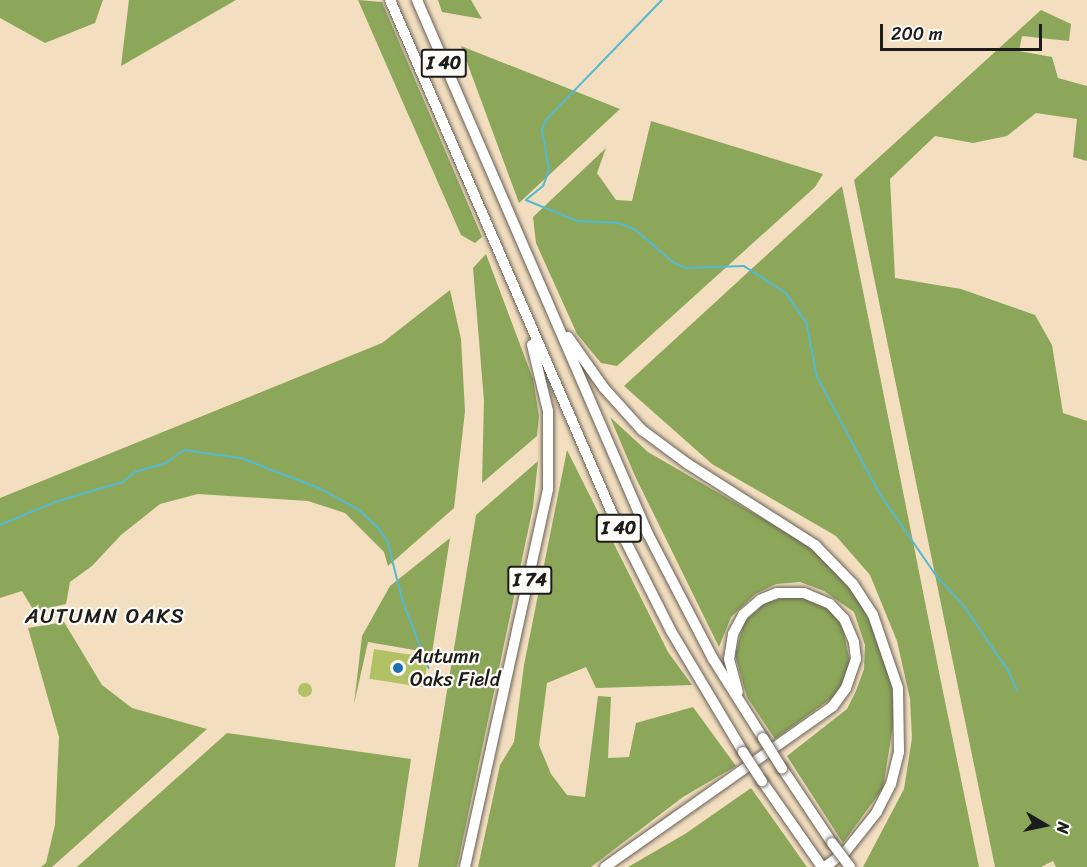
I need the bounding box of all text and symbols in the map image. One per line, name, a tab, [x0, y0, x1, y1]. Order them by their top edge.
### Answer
scale bar	[883, 12, 1045, 50]
text: 200 m	[891, 18, 943, 50]
road number: I 40	[420, 48, 468, 78]
road number: I 40	[595, 513, 643, 543]
road number: I 74	[506, 565, 554, 595]
district label: AUTUMN OAKS	[25, 603, 185, 629]
place label: Autumn Oaks Field	[410, 644, 501, 691]
marker: Autumn Oaks Field	[391, 661, 405, 675]
north arrow	[1015, 795, 1075, 855]
text: N	[1048, 820, 1078, 836]

